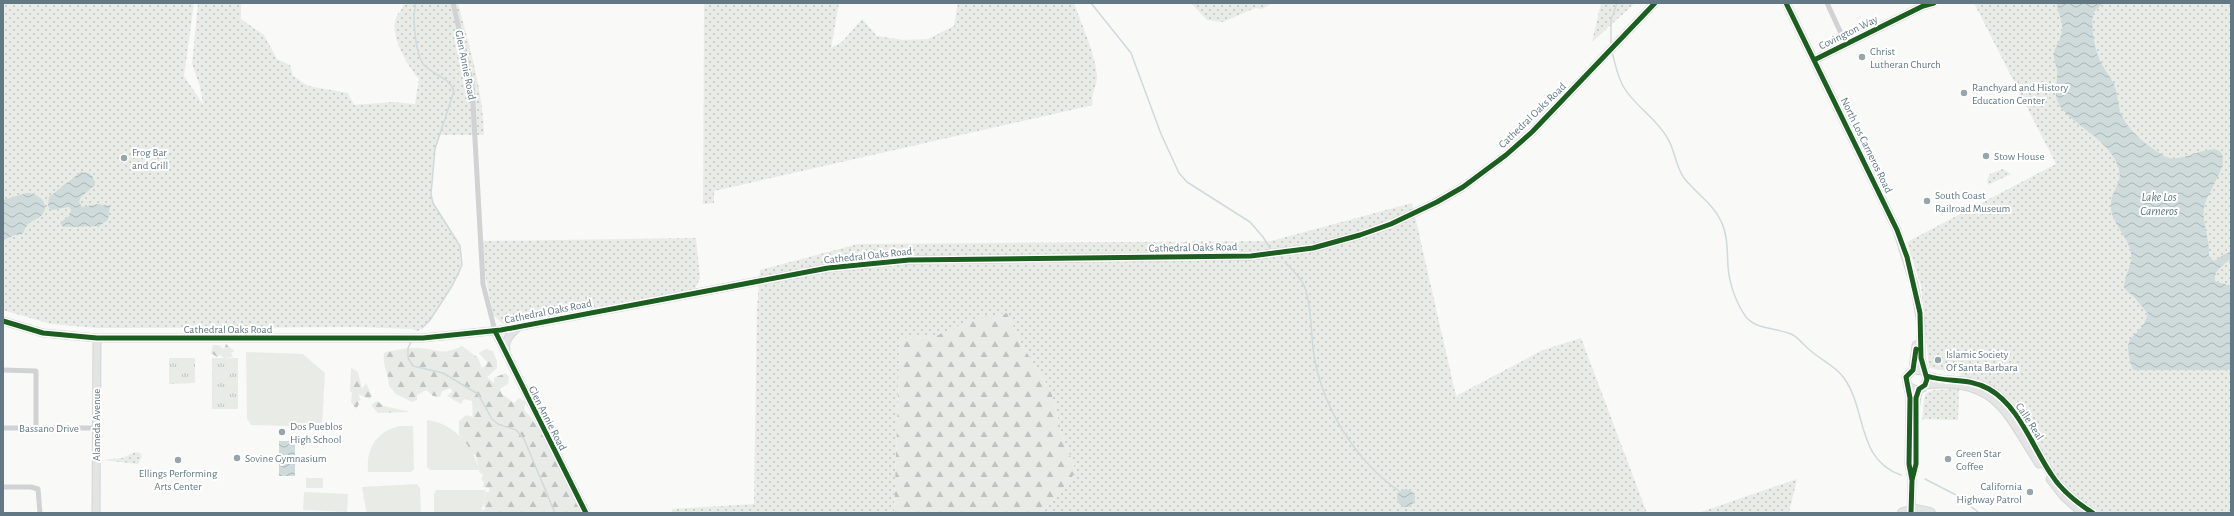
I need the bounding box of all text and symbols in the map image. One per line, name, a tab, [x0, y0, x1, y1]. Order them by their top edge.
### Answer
street label: Covington Way	[1817, 13, 1880, 51]
street label: Glen Annie Road	[453, 29, 478, 101]
place label: Christ Lutheran Church	[1870, 46, 1941, 70]
marker: Christ Lutheran Church	[1857, 52, 1867, 62]
street label: Cathedral Oaks Road	[1497, 80, 1568, 150]
place label: Ranchyard and History Education Center	[1972, 82, 2069, 106]
marker: Ranchyard and History Education Center	[1959, 88, 1969, 98]
street label: North Los Carneros Road	[1839, 96, 1895, 195]
place label: Frog Bar and Grill	[132, 147, 168, 171]
marker: Stow House	[1981, 151, 1991, 161]
place label: Stow House	[1994, 151, 2044, 162]
marker: Frog Bar and Grill	[119, 153, 129, 163]
place label: South Coast Railroad Museum	[1935, 190, 2011, 214]
water label: Lake Los Carneros	[2140, 191, 2178, 217]
marker: South Coast Railroad Museum	[1922, 196, 1932, 206]
street label: Cathedral Oaks Road	[1149, 241, 1238, 254]
street label: Cathedral Oaks Road	[823, 245, 913, 266]
street label: Cathedral Oaks Road	[504, 298, 593, 325]
street label: Cathedral Oaks Road	[184, 324, 273, 335]
place label: Islamic Society Of Santa Barbara	[1946, 349, 2018, 373]
marker: Islamic Society Of Santa Barbara	[1933, 355, 1943, 365]
street label: Glen Annie Road	[527, 384, 569, 452]
street label: Alameda Avenue	[91, 389, 102, 461]
street label: Calle Real	[2014, 401, 2046, 442]
place label: Dos Pueblos High School	[290, 421, 342, 445]
street label: Bassano Drive	[19, 423, 79, 434]
marker: Dos Pueblos High School	[277, 427, 287, 437]
place label: Green Star Coffee	[1956, 448, 2001, 472]
marker: Sovine Gymnasium	[232, 453, 242, 463]
place label: Sovine Gymnasium	[245, 453, 327, 464]
marker: Green Star Coffee	[1943, 454, 1953, 464]
marker: Ellings Performing Arts Center	[173, 455, 183, 465]
place label: Ellings Performing Arts Center	[139, 468, 218, 492]
place label: California Highway Patrol	[1957, 481, 2022, 505]
marker: California Highway Patrol	[2025, 487, 2035, 497]

